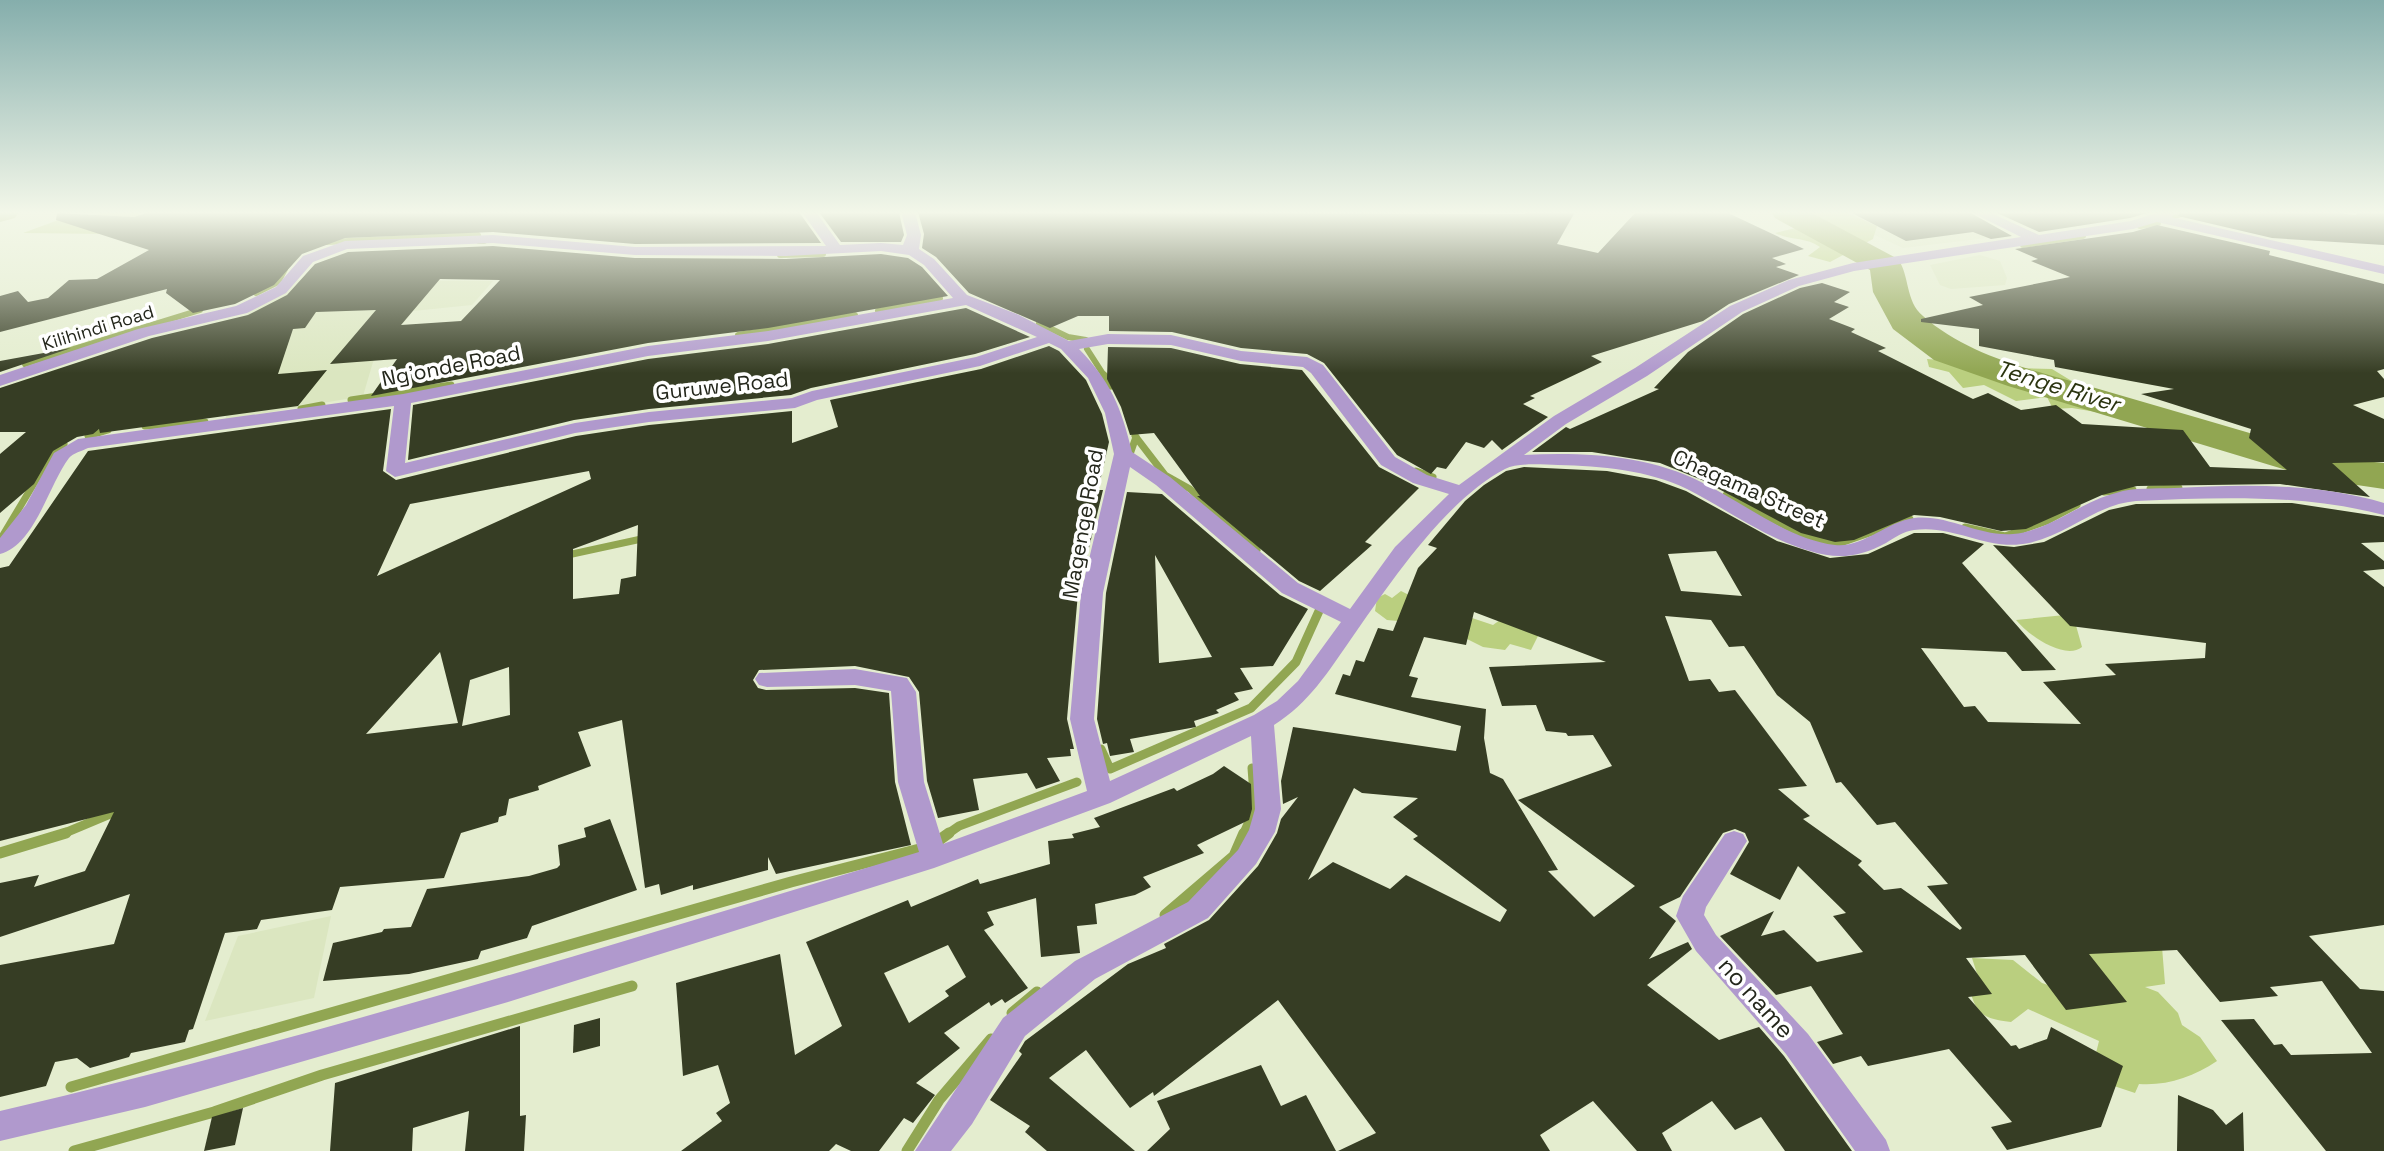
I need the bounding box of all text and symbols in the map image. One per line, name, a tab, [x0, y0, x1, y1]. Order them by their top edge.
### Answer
street label: Kilihindi Road	[39, 300, 156, 355]
street label: Ng'onde Road	[379, 339, 523, 392]
water label: Tenge River	[1993, 353, 2126, 420]
street label: Guruwe Road	[654, 365, 790, 406]
street label: Chagama Street	[1669, 443, 1829, 534]
street label: Magenge Road	[1056, 447, 1109, 601]
street label: no name	[1712, 950, 1801, 1045]

